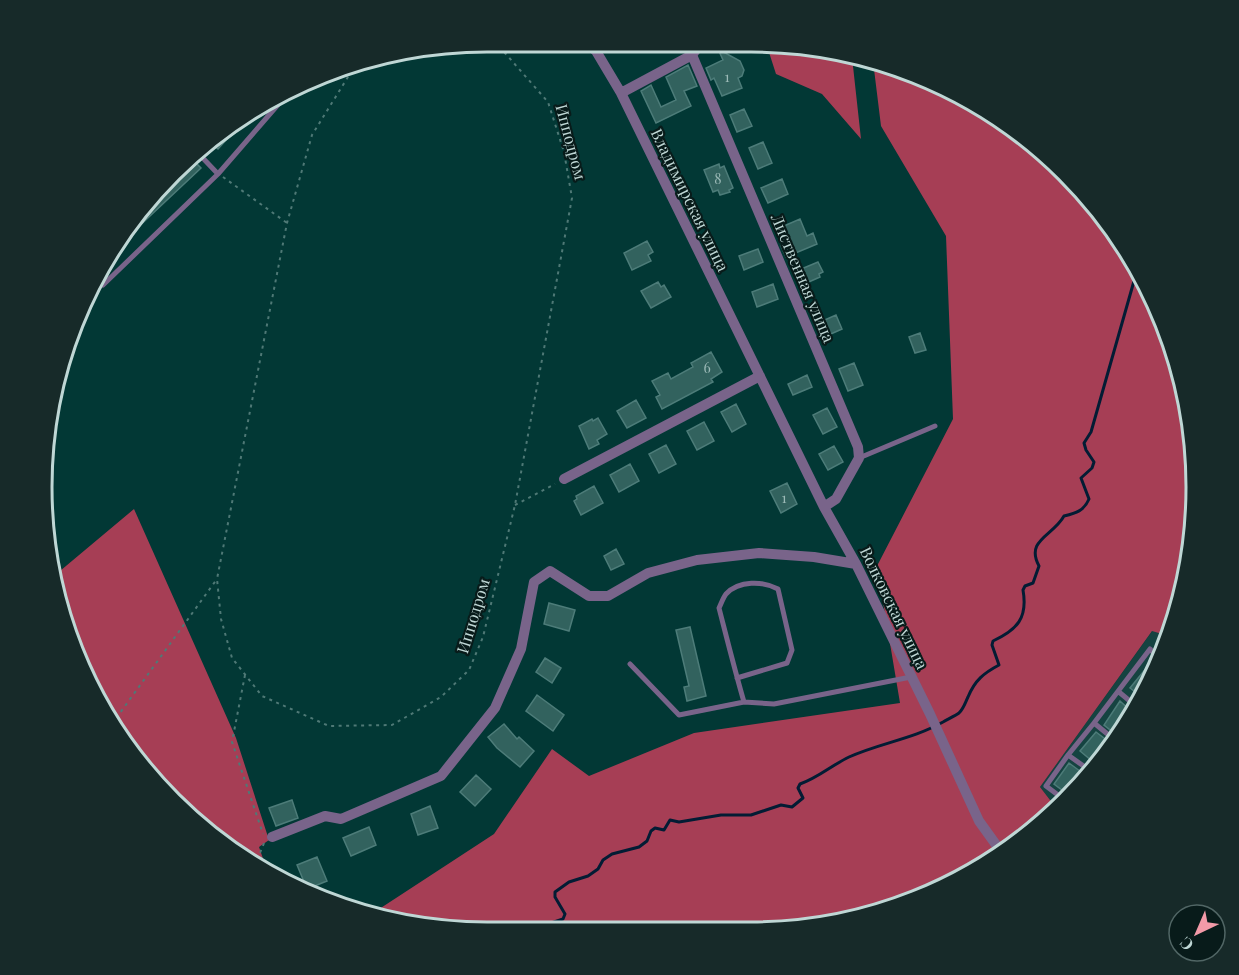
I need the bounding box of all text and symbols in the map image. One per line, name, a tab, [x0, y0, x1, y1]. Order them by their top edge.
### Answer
house number: 1	[724, 67, 730, 86]
street label: Ипподром	[551, 102, 592, 182]
street label: Владимирская улица	[647, 125, 734, 275]
house number: 8	[714, 169, 722, 188]
street label: Лиственная улица	[766, 209, 840, 345]
house number: 6	[703, 358, 711, 377]
house number: 1	[781, 488, 787, 507]
street label: Волковская улица	[856, 543, 933, 673]
street label: Ипподром	[451, 576, 494, 656]
north arrow	[1167, 903, 1227, 963]
text: С	[1175, 933, 1198, 956]

